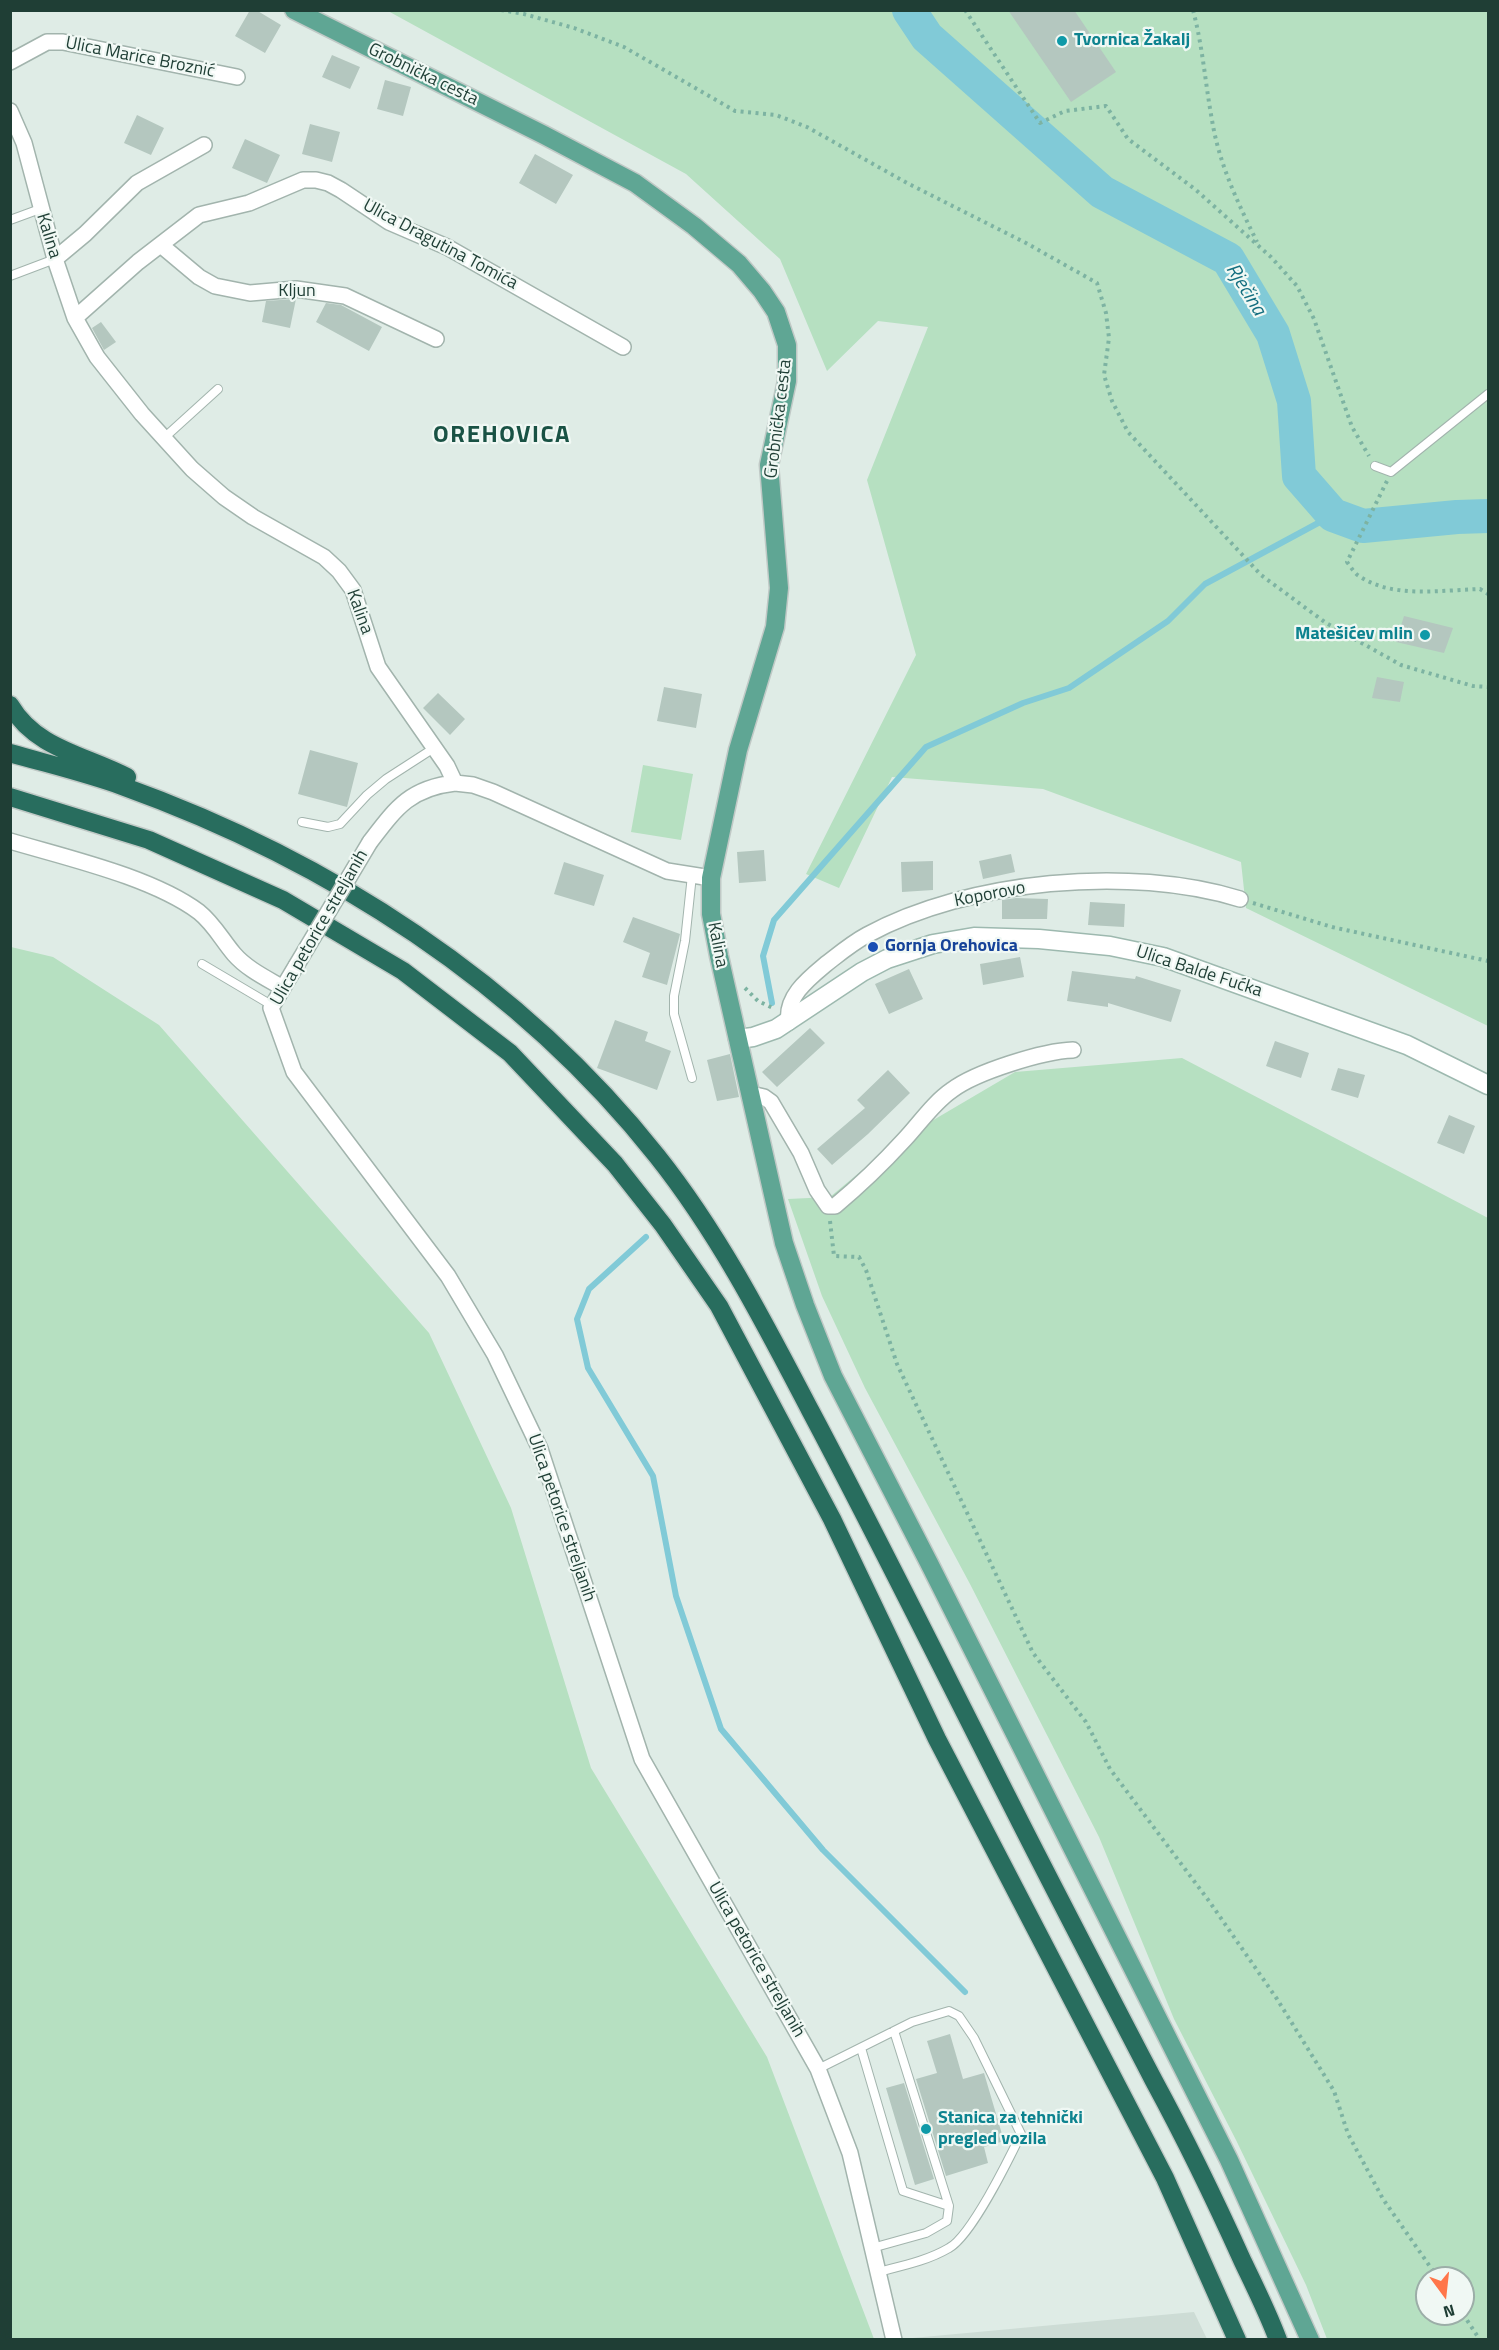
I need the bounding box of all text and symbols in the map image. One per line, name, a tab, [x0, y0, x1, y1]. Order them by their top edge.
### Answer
place label: Tvornica Žakalj	[1074, 30, 1190, 52]
street label: Ulica Marice Broznić	[63, 33, 217, 83]
marker: Tvornica Žakalj	[1055, 34, 1069, 48]
street label: Grobnička cesta	[364, 39, 482, 111]
street label: Ulica Dragutina Tomića	[359, 195, 521, 295]
street label: Kalina	[31, 211, 65, 261]
water label: Rječina	[1220, 260, 1270, 320]
street label: Kljun	[278, 281, 316, 303]
street label: Grobnička cesta	[761, 358, 797, 480]
district label: OREHOVICA	[433, 422, 571, 450]
street label: Kalina	[341, 587, 377, 637]
place label: Matešićev mlin	[1295, 624, 1413, 646]
marker: Matešićev mlin	[1418, 628, 1432, 642]
street label: Ulica petorice streljanih	[267, 846, 373, 1010]
street label: Koporovo	[953, 878, 1027, 912]
street label: Kalina	[702, 920, 732, 970]
place label: Gornja Orehovica	[885, 936, 1018, 958]
marker: Gornja Orehovica	[866, 940, 880, 954]
street label: Ulica Balde Fućka	[1133, 941, 1265, 1003]
street label: Ulica petorice streljanih	[522, 1431, 600, 1605]
street label: Ulica petorice streljanih	[703, 1878, 809, 2042]
place label: Stanica za tehnički pregled vozila	[938, 2108, 1083, 2150]
marker: Stanica za tehnički pregled vozila	[919, 2122, 933, 2136]
north arrow	[1415, 2266, 1475, 2326]
text: N	[1441, 2298, 1458, 2324]

